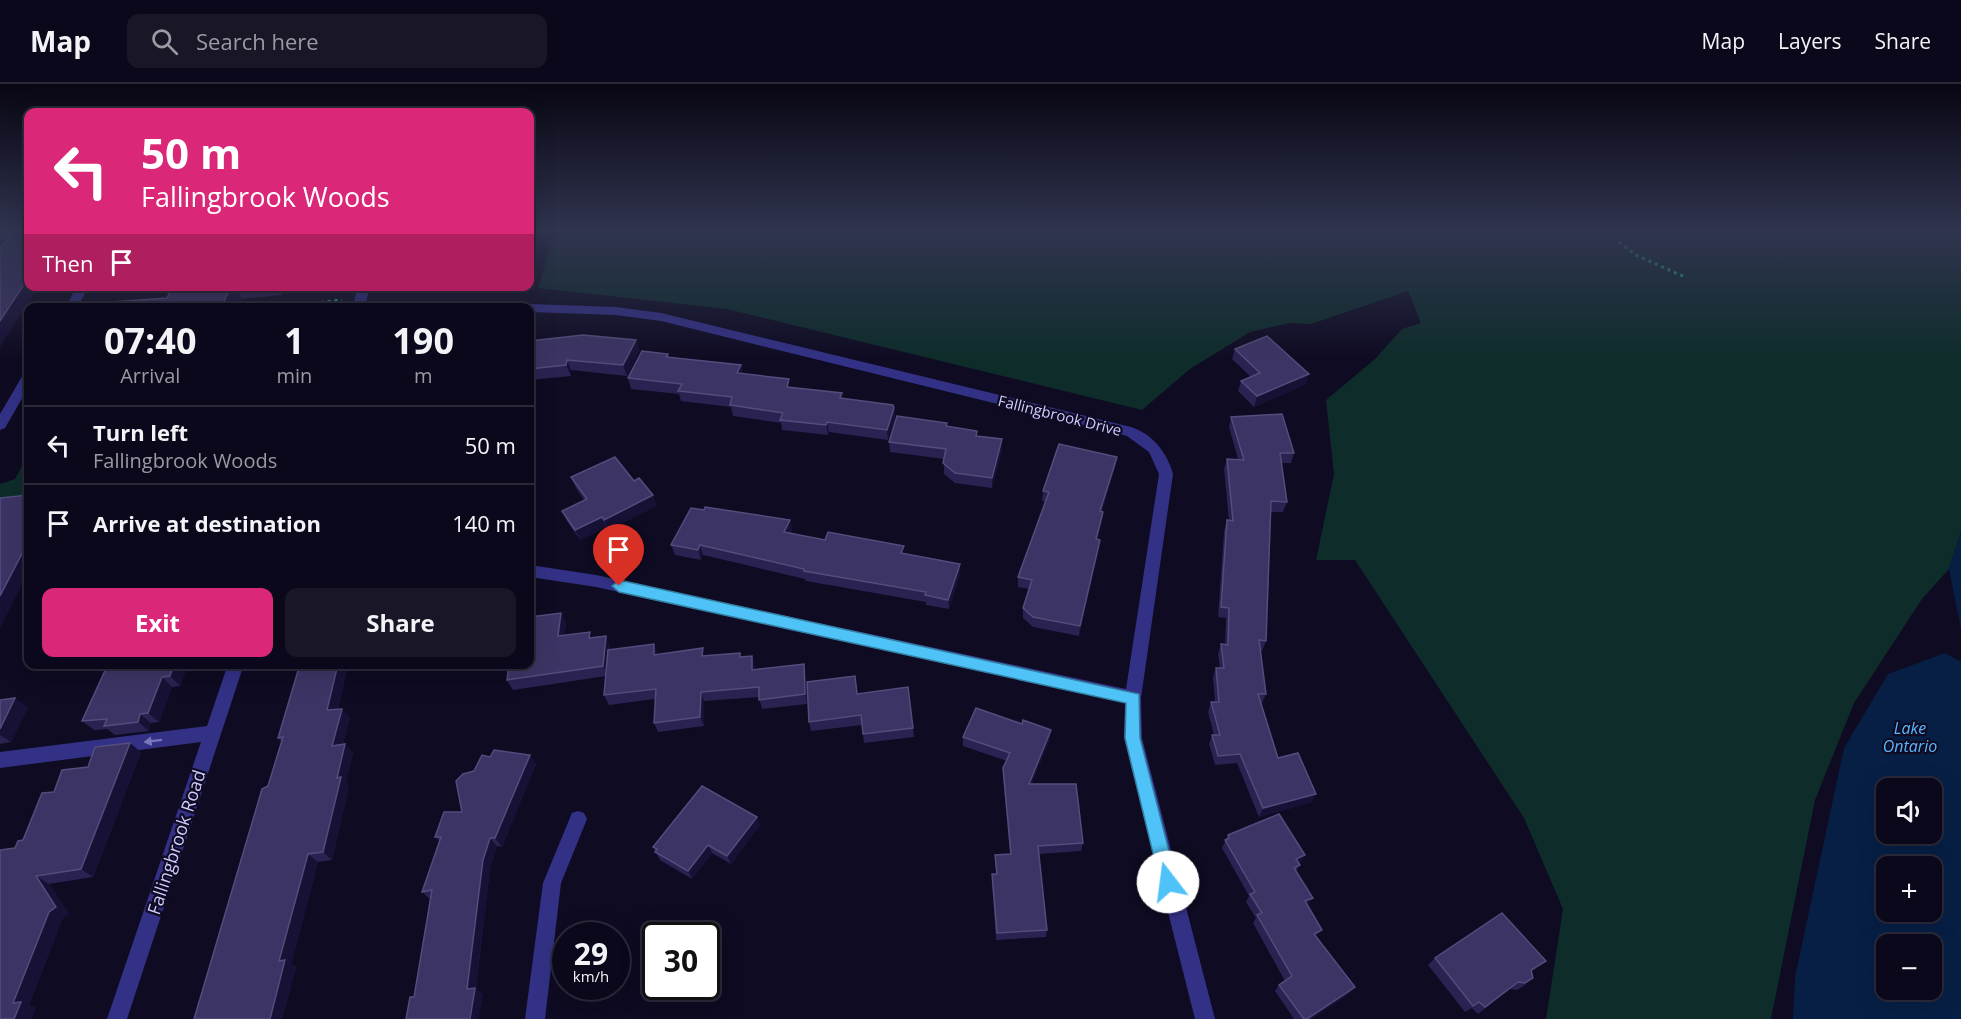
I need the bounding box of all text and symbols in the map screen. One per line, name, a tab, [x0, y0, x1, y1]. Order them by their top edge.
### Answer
search box	[127, 14, 547, 68]
text: Map	[30, 22, 91, 60]
icon: search	[148, 25, 181, 58]
text: Search here	[196, 26, 319, 56]
text: Map	[1702, 27, 1745, 55]
text: Layers	[1778, 27, 1842, 55]
text: Share	[1875, 27, 1931, 55]
text: 50 m	[141, 124, 241, 181]
icon: left	[42, 132, 120, 210]
text: Fallingbrook Woods	[141, 178, 390, 215]
icon: arrive	[105, 246, 138, 279]
text: Then	[42, 248, 93, 278]
text: 07:40	[104, 316, 197, 365]
text: 1	[284, 316, 305, 365]
text: 190	[392, 316, 454, 365]
text: Arrival	[120, 362, 180, 389]
text: min	[276, 362, 312, 389]
text: m	[414, 362, 432, 389]
street label: Fallingbrook Drive	[996, 390, 1124, 440]
text: Turn left	[93, 417, 188, 447]
icon: left	[42, 429, 75, 462]
text: 50 m	[465, 430, 516, 460]
text: Fallingbrook Woods	[93, 447, 277, 474]
icon: arrive	[42, 507, 75, 540]
text: Arrive at destination	[93, 508, 321, 538]
text: 140 m	[452, 508, 516, 538]
pin	[593, 524, 644, 586]
icon: arrive	[602, 533, 635, 566]
button: Exit	[42, 588, 273, 657]
button: Share	[285, 588, 516, 657]
water label: Lake Ontario	[1883, 717, 1937, 757]
one-way arrow	[144, 736, 163, 746]
street label: Fallingbrook Road	[141, 767, 211, 917]
map controls	[1876, 778, 1942, 1000]
button: sound	[1876, 778, 1942, 844]
position arrow	[1136, 850, 1200, 914]
button: +	[1876, 856, 1942, 922]
speed limit sign: 30	[642, 922, 720, 1000]
text: 29	[574, 933, 608, 974]
button: −	[1876, 934, 1942, 1000]
text: km/h	[573, 966, 609, 986]

